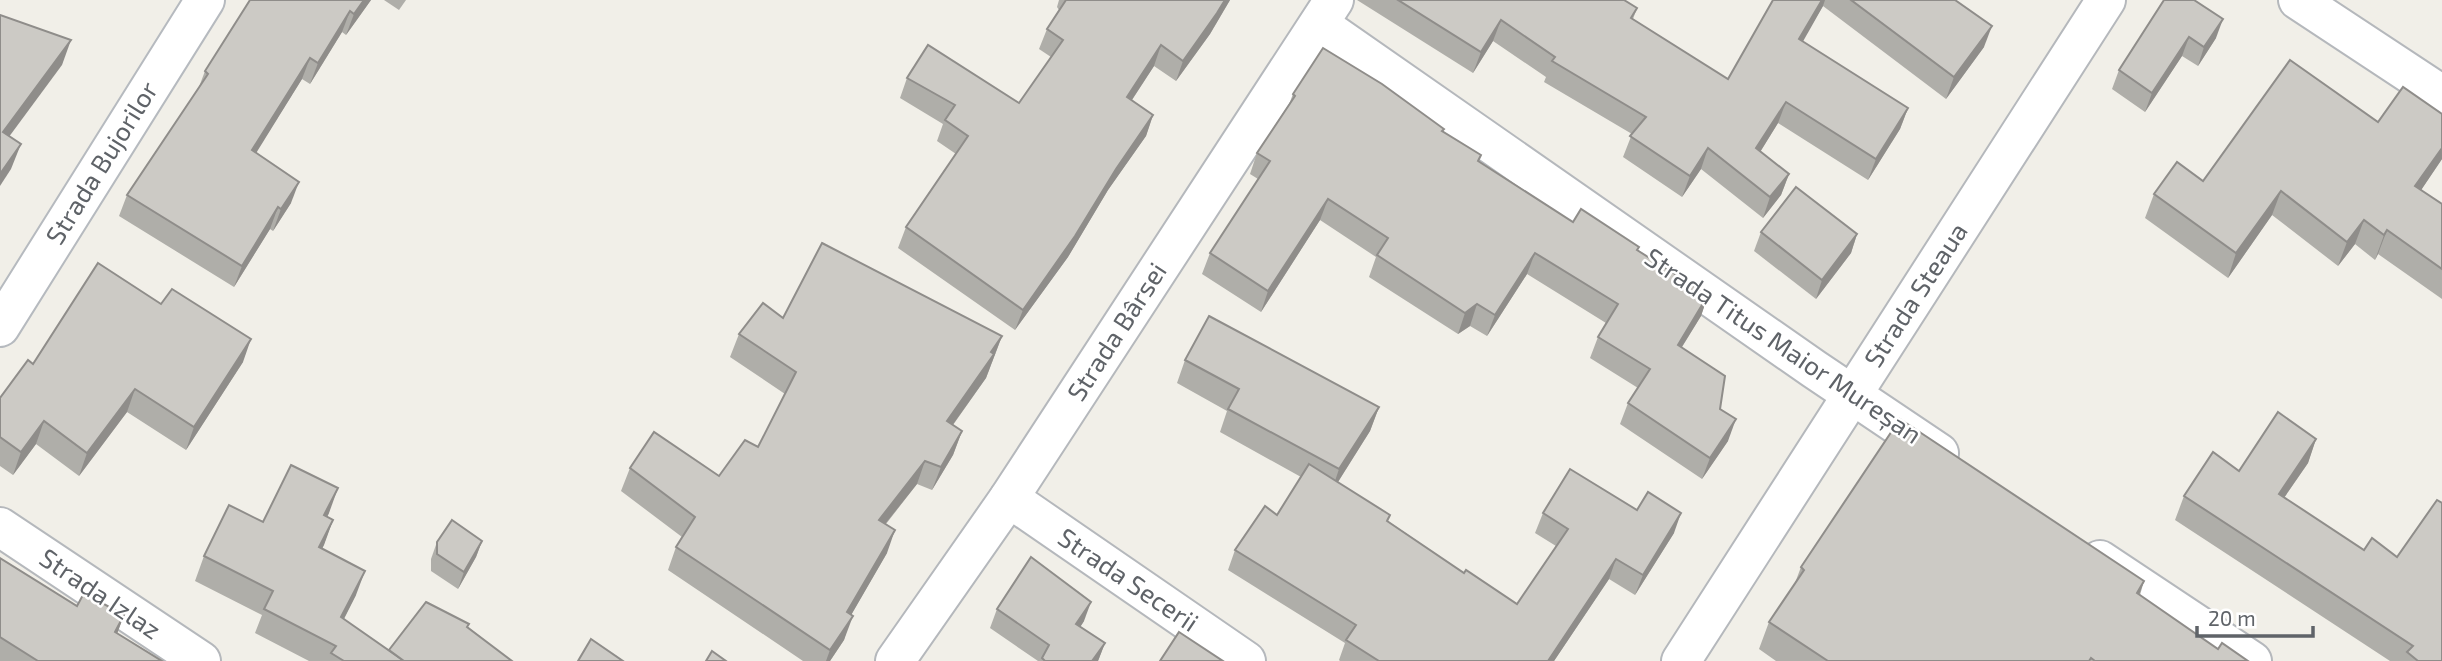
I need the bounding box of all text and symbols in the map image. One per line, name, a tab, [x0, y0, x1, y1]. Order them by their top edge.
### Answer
street label: Strada Bujorilor	[38, 75, 163, 249]
street label: Strada Steaua	[1857, 216, 1973, 372]
street label: Strada Titus Maior Mureșan	[1639, 240, 1928, 451]
street label: Strada Bârsei	[1060, 256, 1172, 406]
street label: Strada Secerii	[1053, 521, 1205, 637]
street label: Strada Izlaz	[34, 541, 167, 645]
scale bar	[2197, 594, 2312, 638]
text: 20 m	[2208, 605, 2256, 630]

